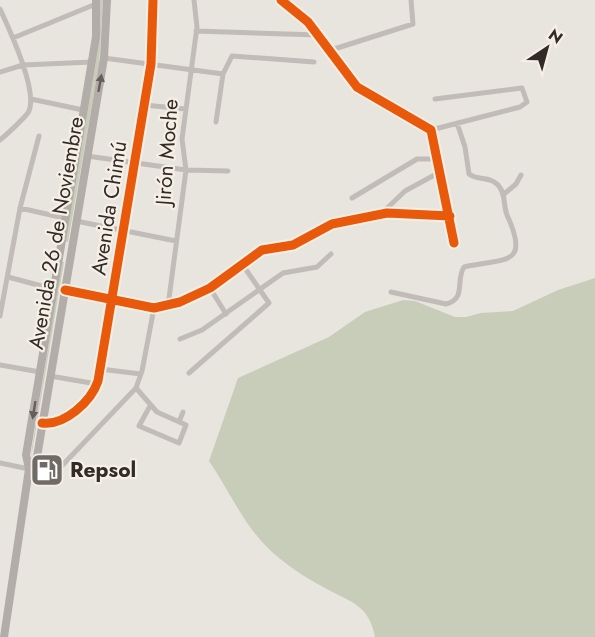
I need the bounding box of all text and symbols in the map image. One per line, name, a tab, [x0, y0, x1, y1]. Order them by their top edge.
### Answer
north arrow	[517, 18, 577, 78]
text: N	[544, 23, 567, 49]
one-way arrow	[96, 73, 105, 92]
street label: Jirón Moche	[148, 98, 186, 209]
street label: Avenida 26 de Noviembre	[21, 114, 91, 352]
street label: Avenida Chimú	[84, 139, 134, 277]
one-way arrow	[29, 401, 38, 420]
fuel station icon: Repsol	[29, 452, 65, 488]
place label: Repsol	[70, 455, 136, 485]

